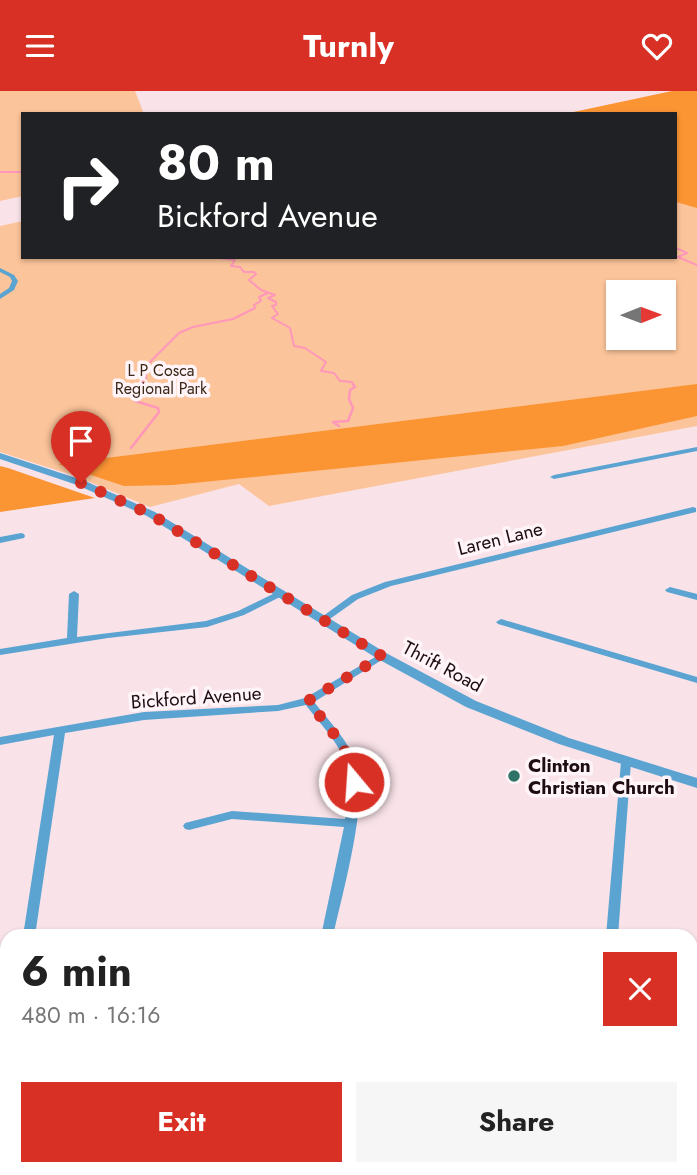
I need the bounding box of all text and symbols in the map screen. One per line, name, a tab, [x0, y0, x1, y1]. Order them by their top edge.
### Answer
text: Turnly	[303, 23, 394, 69]
icon: menu	[21, 27, 59, 65]
icon: heart	[638, 27, 676, 65]
text: 80 m	[157, 128, 275, 198]
icon: right	[42, 140, 133, 231]
text: Bickford Avenue	[157, 193, 378, 239]
north arrow	[606, 280, 676, 350]
map controls	[606, 280, 676, 350]
park label: L P Cosca Regional Park	[115, 359, 208, 400]
pin	[51, 411, 111, 483]
icon: arrive	[62, 422, 100, 460]
street label: Laren Lane	[455, 515, 546, 562]
street label: Thrift Road	[398, 634, 487, 699]
street label: Bickford Avenue	[130, 679, 263, 716]
position arrow	[317, 745, 391, 819]
place label: Clinton Christian Church	[528, 752, 675, 801]
marker: Clinton Christian Church	[506, 768, 522, 784]
text: 6 min	[21, 941, 132, 1002]
button: close	[603, 952, 677, 1026]
text: 480 m · 16:16	[21, 998, 160, 1032]
button: Exit	[21, 1082, 342, 1162]
button: Share	[356, 1082, 677, 1162]

